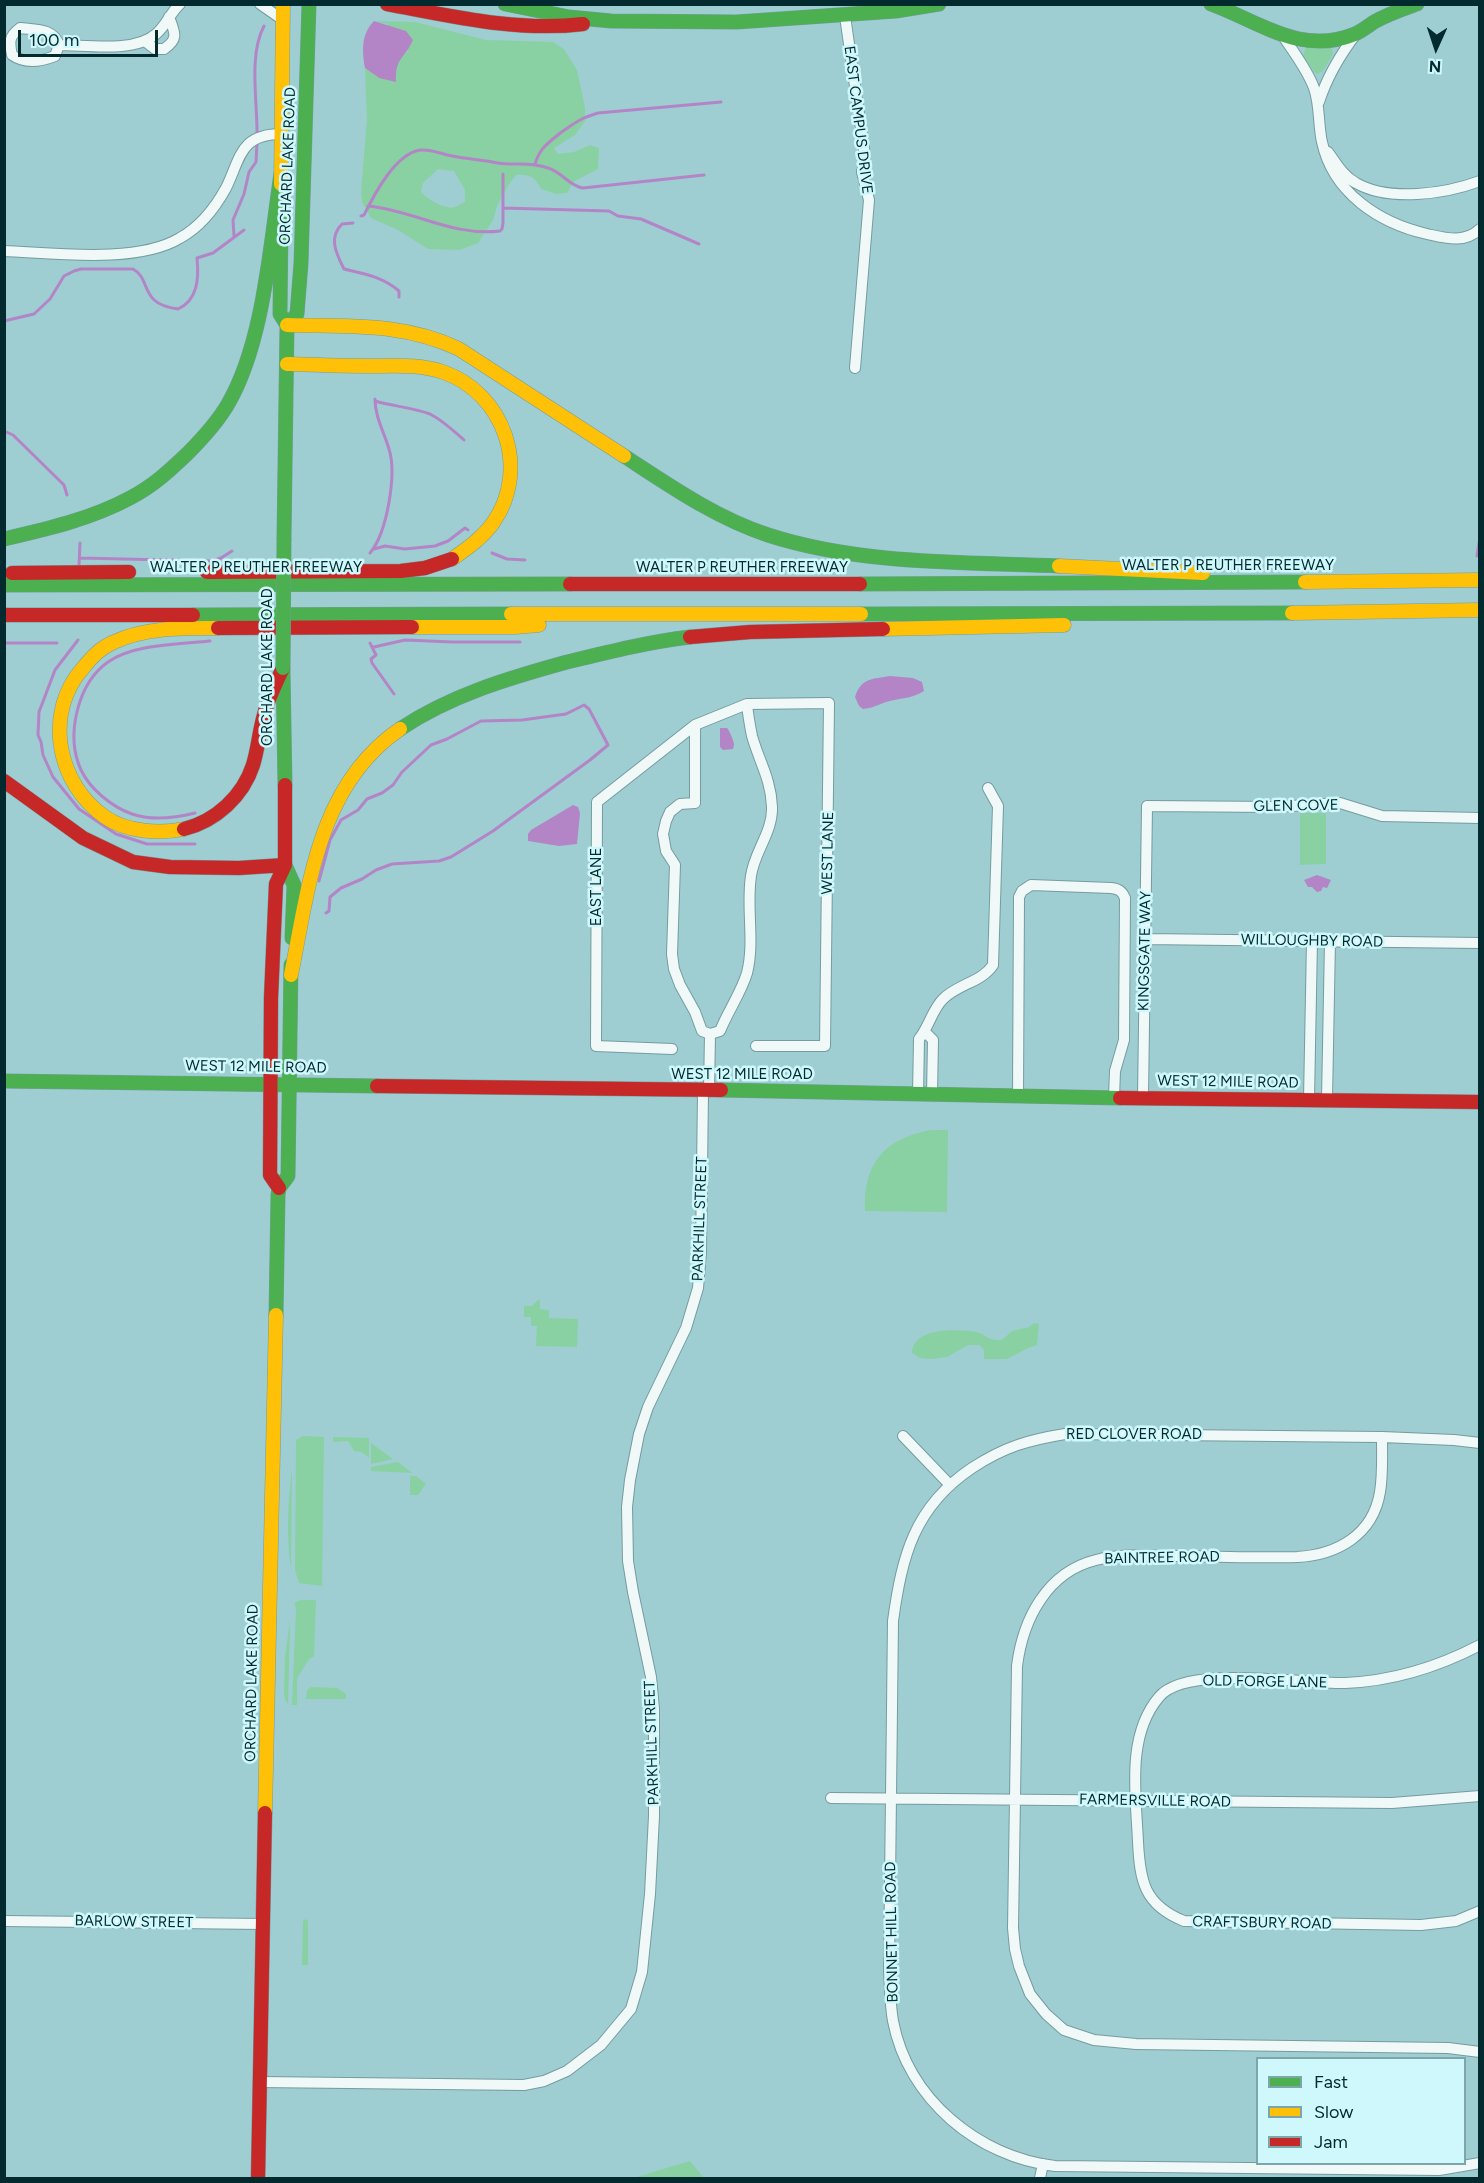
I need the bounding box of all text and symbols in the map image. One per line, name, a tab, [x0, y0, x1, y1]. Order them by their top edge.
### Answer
scale bar	[21, 18, 160, 56]
north arrow	[1406, 18, 1466, 78]
text: 100 m	[29, 29, 79, 51]
street label: EAST CAMPUS DRIVE	[840, 45, 876, 195]
text: N	[1428, 57, 1442, 76]
street label: ORCHARD LAKE ROAD	[276, 87, 300, 245]
street label: WALTER P REUTHER FREEWAY	[1122, 557, 1334, 575]
street label: WALTER P REUTHER FREEWAY	[150, 559, 362, 577]
street label: WALTER P REUTHER FREEWAY	[636, 559, 848, 577]
street label: ORCHARD LAKE ROAD	[259, 588, 277, 746]
street label: GLEN COVE	[1253, 796, 1339, 816]
street label: WEST LANE	[818, 811, 838, 895]
street label: EAST LANE	[588, 848, 606, 926]
street label: KINGSGATE WAY	[1135, 891, 1155, 1011]
street label: WILLOUGHBY ROAD	[1241, 931, 1383, 951]
street label: WEST 12 MILE ROAD	[185, 1057, 327, 1077]
street label: WEST 12 MILE ROAD	[671, 1066, 813, 1084]
street label: WEST 12 MILE ROAD	[1157, 1072, 1299, 1092]
street label: PARKHILL STREET	[689, 1156, 711, 1282]
street label: RED CLOVER ROAD	[1066, 1426, 1202, 1444]
street label: BAINTREE ROAD	[1104, 1548, 1220, 1568]
street label: ORCHARD LAKE ROAD	[242, 1604, 262, 1762]
street label: OLD FORGE LANE	[1202, 1672, 1328, 1692]
street label: PARKHILL STREET	[641, 1680, 663, 1806]
street label: FARMERSVILLE ROAD	[1079, 1791, 1231, 1811]
street label: BONNET HILL ROAD	[882, 1861, 902, 2003]
street label: BARLOW STREET	[74, 1912, 194, 1932]
street label: CRAFTSBURY ROAD	[1192, 1913, 1332, 1933]
legend	[1256, 2057, 1466, 2165]
text: Fast	[1314, 2071, 1348, 2093]
text: Slow	[1314, 2101, 1353, 2123]
text: Jam	[1314, 2131, 1348, 2153]

